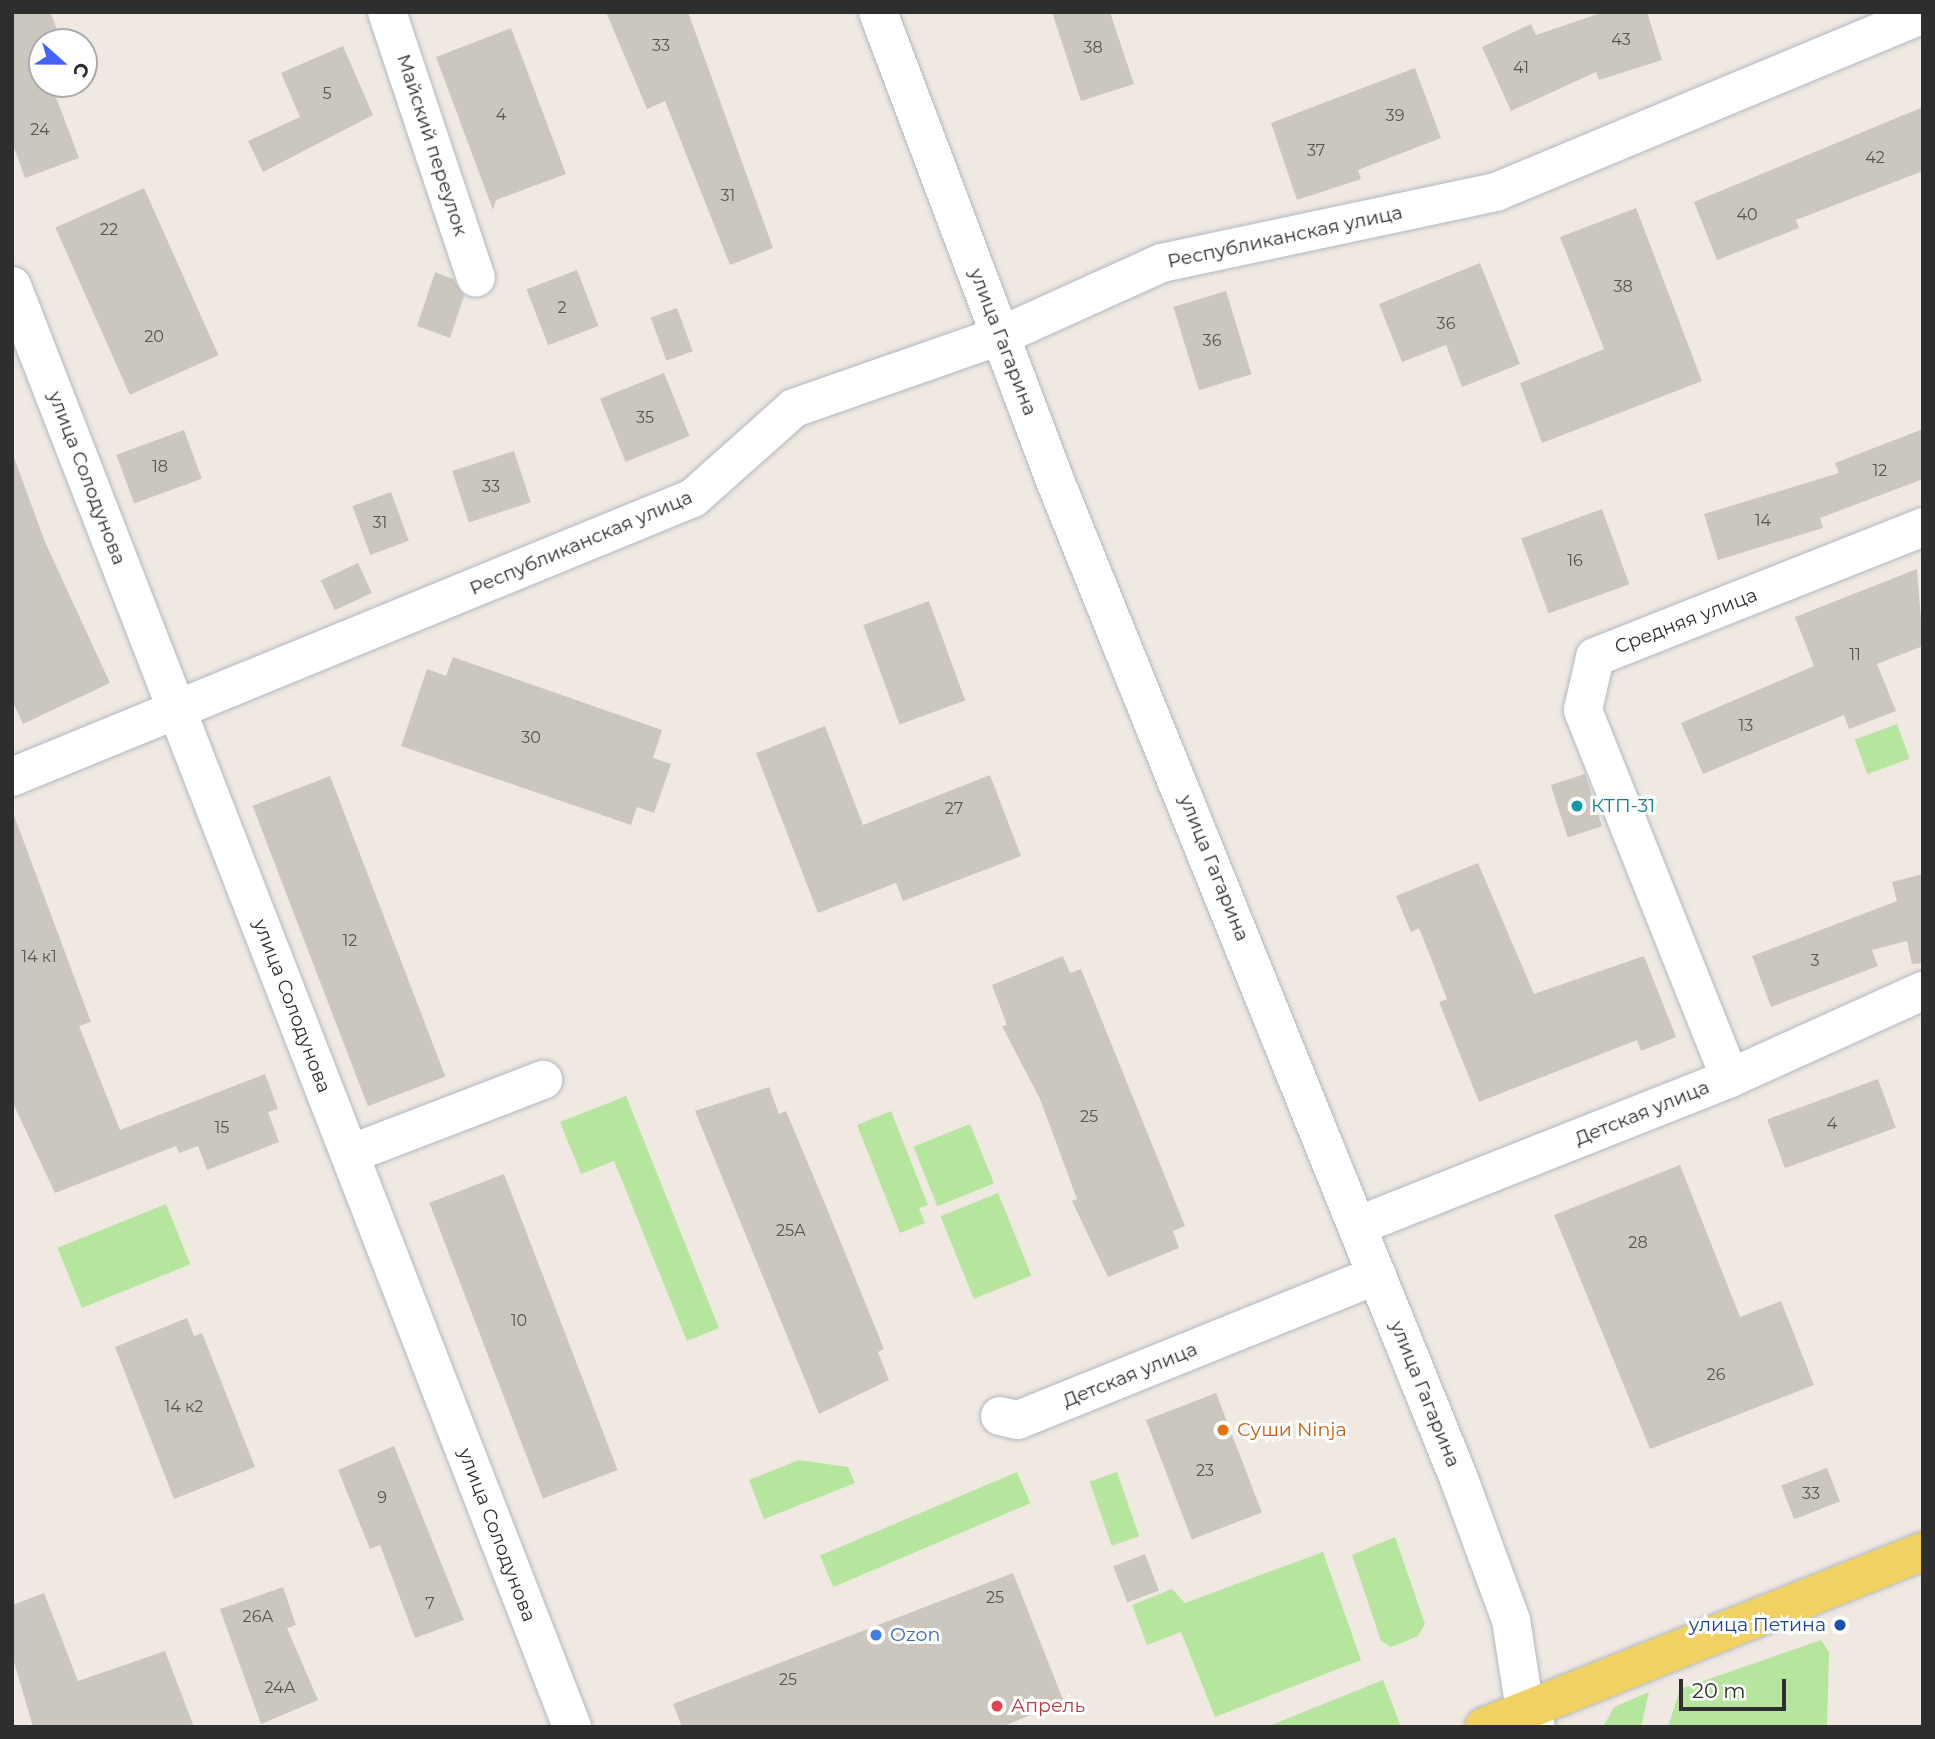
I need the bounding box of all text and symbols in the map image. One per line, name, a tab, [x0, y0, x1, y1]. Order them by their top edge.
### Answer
north arrow	[28, 28, 98, 98]
house number: 43	[1611, 30, 1631, 50]
house number: 33	[652, 36, 670, 56]
house number: 38	[1083, 38, 1103, 58]
street label: Майский переулок	[392, 51, 472, 239]
house number: 41	[1513, 58, 1529, 78]
text: С	[68, 59, 94, 81]
house number: 5	[322, 84, 332, 104]
house number: 4	[496, 105, 506, 125]
house number: 39	[1386, 106, 1404, 126]
house number: 24	[30, 120, 50, 140]
house number: 37	[1307, 141, 1325, 161]
house number: 42	[1865, 148, 1885, 168]
house number: 31	[721, 186, 735, 206]
street label: Республиканская улица	[1165, 201, 1405, 273]
house number: 40	[1736, 205, 1758, 225]
house number: 22	[100, 220, 118, 240]
street label: улица Гагарина	[964, 265, 1042, 419]
house number: 38	[1613, 277, 1633, 297]
house number: 2	[557, 298, 567, 318]
house number: 36	[1437, 314, 1455, 334]
house number: 20	[144, 327, 164, 347]
house number: 36	[1203, 331, 1221, 351]
street label: улица Солодунова	[43, 388, 131, 568]
house number: 35	[636, 408, 654, 428]
house number: 18	[152, 457, 168, 477]
house number: 12	[1873, 461, 1887, 481]
house number: 33	[482, 477, 500, 497]
street label: Республиканская улица	[466, 486, 696, 600]
house number: 14	[1755, 511, 1771, 531]
house number: 31	[373, 513, 387, 533]
house number: 16	[1567, 551, 1583, 571]
street label: Средняя улица	[1612, 583, 1760, 659]
house number: 11	[1849, 645, 1861, 665]
house number: 13	[1739, 716, 1753, 736]
house number: 30	[521, 728, 541, 748]
street label: улица Гагарина	[1174, 792, 1254, 944]
place label: КТП-31	[1591, 795, 1655, 817]
marker: КТП-31	[1569, 798, 1585, 814]
house number: 27	[945, 799, 963, 819]
street label: улица Солодунова	[248, 916, 336, 1096]
house number: 12	[343, 931, 357, 951]
house number: 14 к1	[21, 947, 57, 967]
house number: 3	[1810, 951, 1820, 971]
street label: Детская улица	[1571, 1076, 1713, 1150]
house number: 25	[1080, 1107, 1098, 1127]
house number: 4	[1827, 1114, 1837, 1134]
house number: 15	[215, 1118, 229, 1138]
house number: 25А	[776, 1221, 806, 1241]
house number: 28	[1628, 1233, 1648, 1253]
house number: 10	[511, 1311, 527, 1331]
street label: улица Гагарина	[1385, 1318, 1465, 1470]
street label: Детская улица	[1059, 1338, 1201, 1412]
house number: 26	[1707, 1365, 1725, 1385]
house number: 14 к2	[165, 1397, 203, 1417]
place label: Суши Ninja	[1237, 1419, 1347, 1441]
marker: Суши Ninja	[1215, 1422, 1231, 1438]
street label: улица Солодунова	[453, 1445, 541, 1625]
house number: 23	[1196, 1461, 1214, 1481]
house number: 33	[1802, 1484, 1820, 1504]
house number: 9	[377, 1488, 387, 1508]
house number: 25	[986, 1588, 1004, 1608]
house number: 7	[425, 1594, 435, 1614]
house number: 26А	[243, 1607, 273, 1627]
place label: улица Петина	[1689, 1614, 1826, 1636]
marker: улица Петина	[1832, 1617, 1848, 1633]
place label: Ozon	[890, 1624, 940, 1646]
marker: Ozon	[868, 1627, 884, 1643]
scale bar	[1683, 1666, 1790, 1710]
house number: 25	[779, 1670, 797, 1690]
house number: 24А	[264, 1678, 296, 1698]
text: 20 m	[1692, 1678, 1746, 1703]
place label: Апрель	[1011, 1695, 1085, 1717]
marker: Апрель	[989, 1698, 1005, 1714]

